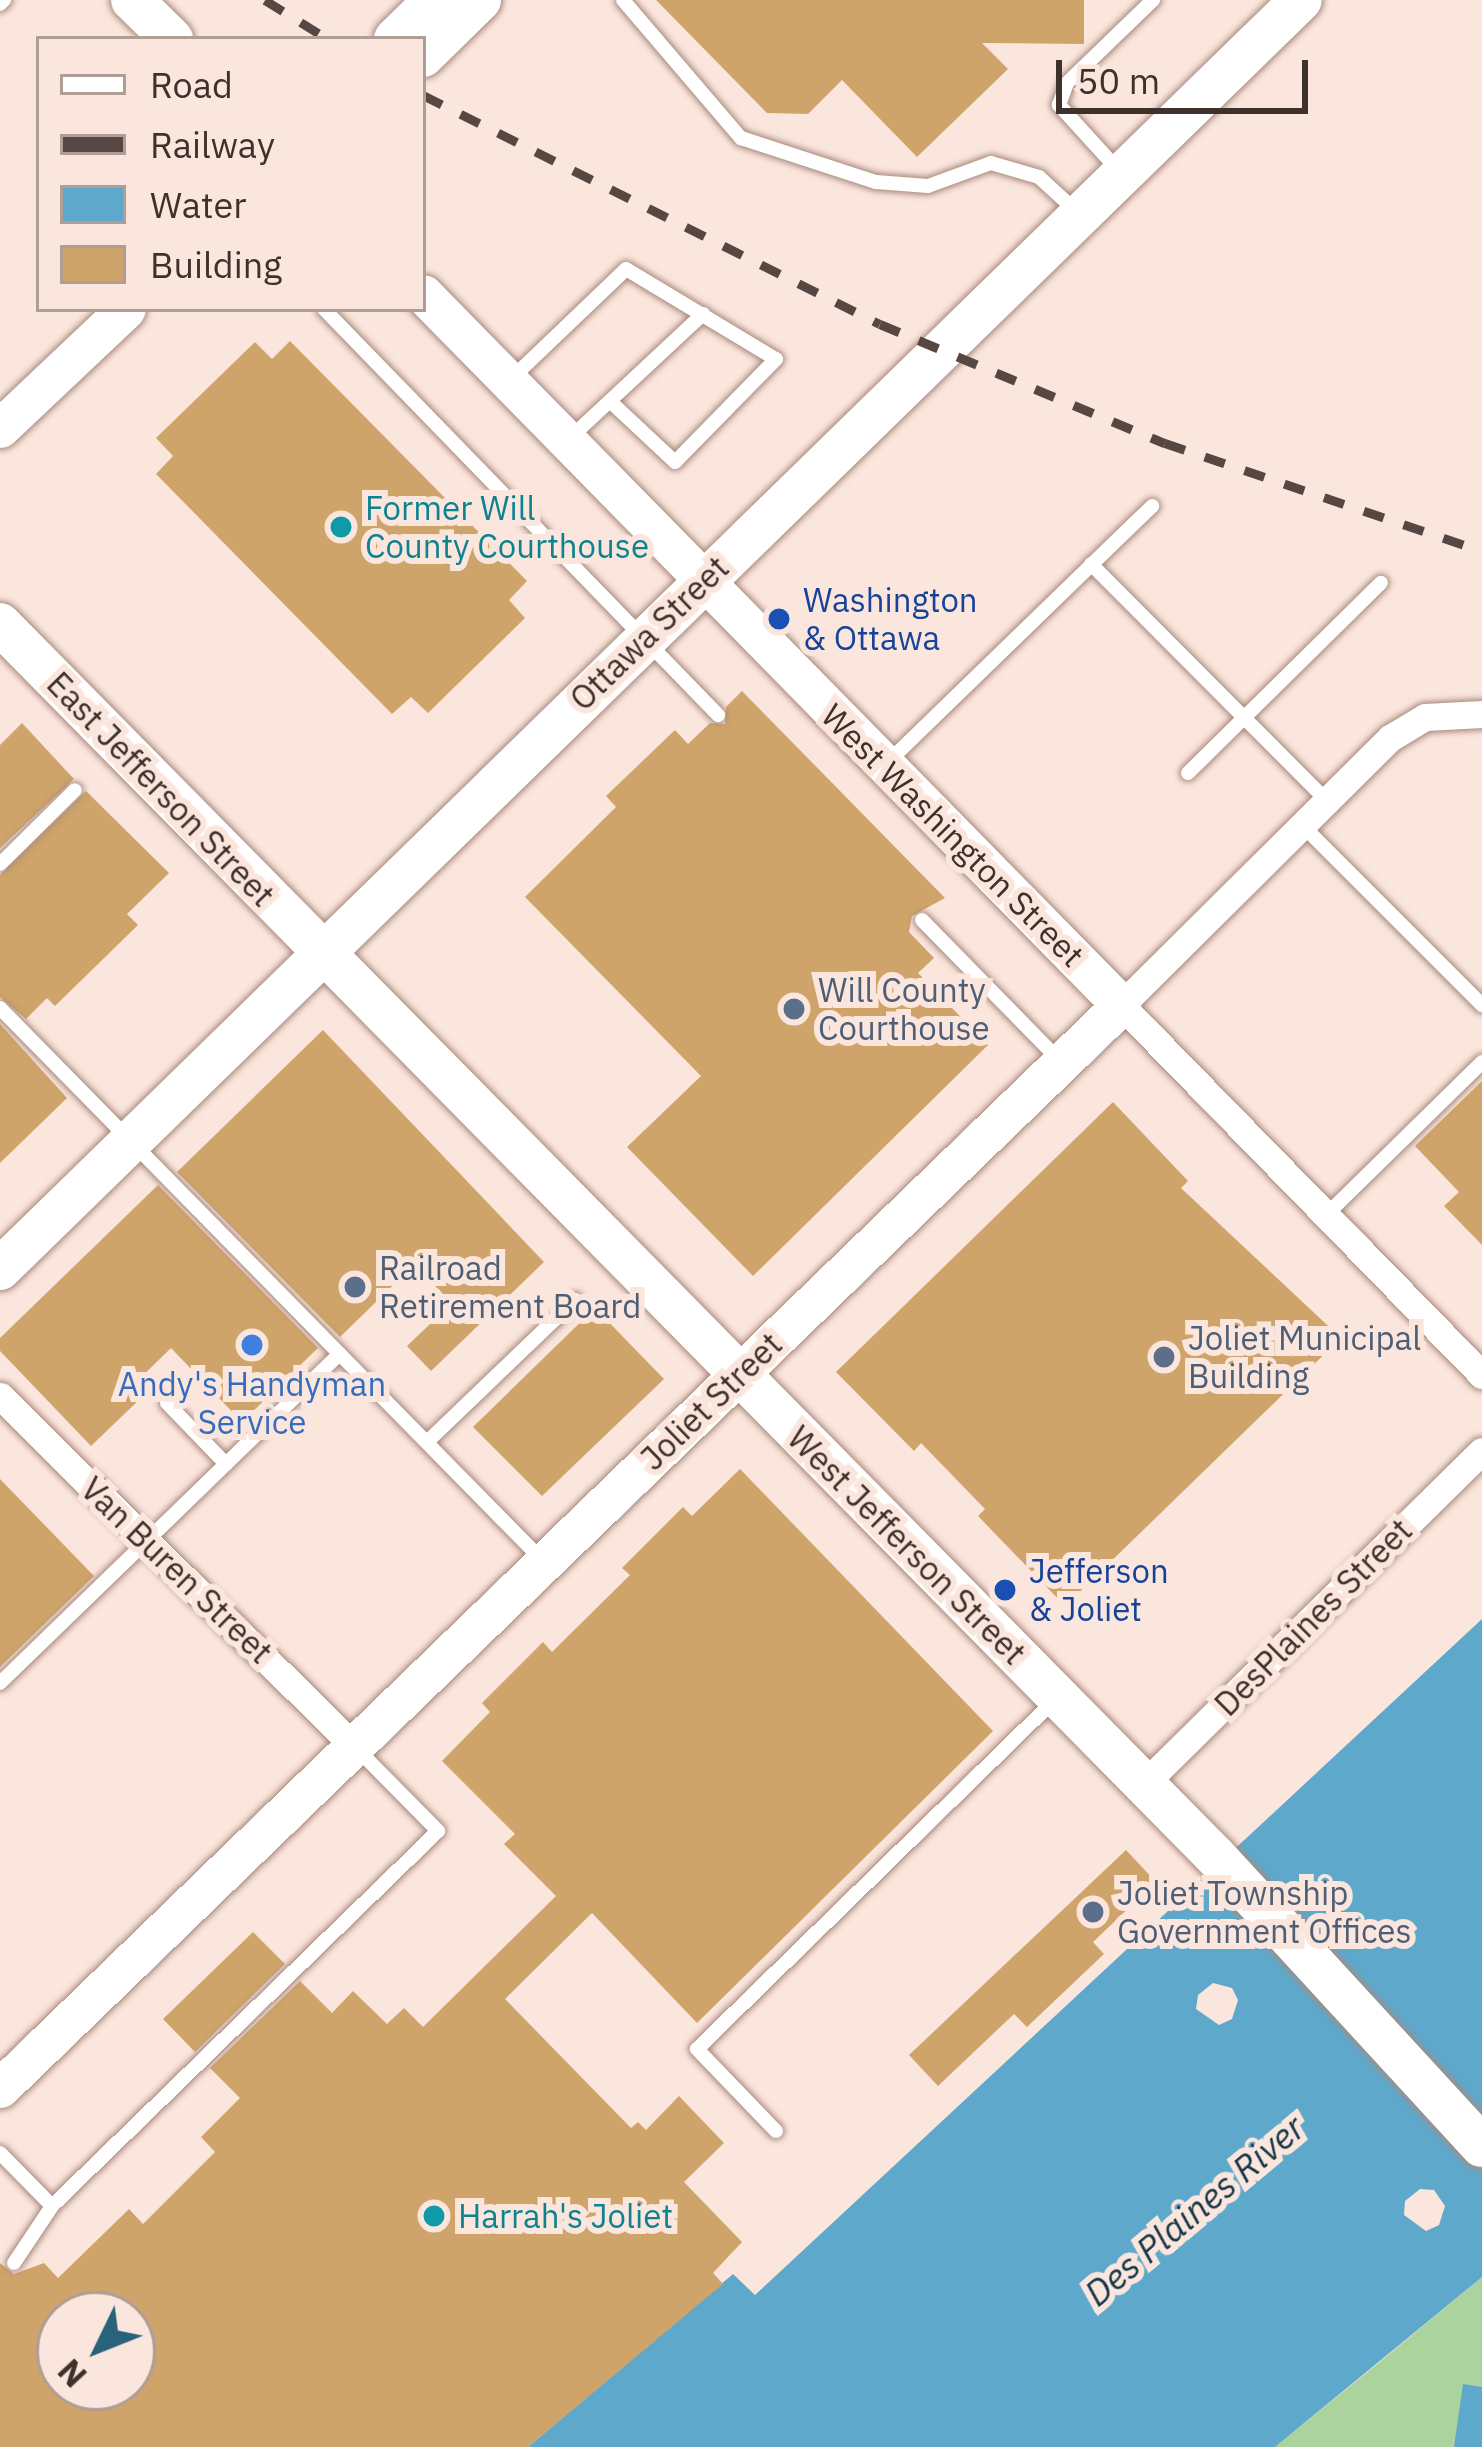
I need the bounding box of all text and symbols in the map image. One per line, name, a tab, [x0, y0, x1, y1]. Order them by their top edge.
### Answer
legend	[36, 36, 426, 312]
scale bar	[1062, 36, 1314, 110]
text: 50 m	[1077, 57, 1160, 104]
text: Road	[150, 61, 233, 108]
text: Railway	[150, 121, 275, 168]
text: Water	[150, 181, 246, 228]
text: Building	[150, 241, 282, 288]
place label: Former Will County Courthouse	[365, 488, 649, 566]
marker: Former Will County Courthouse	[328, 514, 354, 540]
street label: Ottawa Street	[562, 548, 736, 718]
place label: Washington & Ottawa	[803, 580, 978, 658]
marker: Washington & Ottawa	[766, 606, 792, 632]
street label: East Jefferson Street	[39, 664, 283, 914]
street label: West Washington Street	[813, 695, 1093, 975]
place label: Will County Courthouse	[818, 970, 990, 1048]
marker: Will County Courthouse	[781, 996, 807, 1022]
place label: Railroad Retirement Board	[379, 1248, 641, 1326]
marker: Railroad Retirement Board	[342, 1274, 368, 1300]
place label: Joliet Municipal Building	[1188, 1318, 1421, 1396]
street label: Joliet Street	[632, 1324, 790, 1478]
marker: Andy's Handyman Service	[239, 1332, 265, 1358]
marker: Joliet Municipal Building	[1151, 1344, 1177, 1370]
place label: Andy's Handyman Service	[118, 1364, 386, 1442]
street label: West Jefferson Street	[780, 1418, 1034, 1672]
street label: Van Buren Street	[73, 1469, 281, 1671]
street label: DesPlaines Street	[1206, 1510, 1420, 1724]
place label: Jefferson & Joliet	[1029, 1551, 1169, 1629]
marker: Jefferson & Joliet	[992, 1577, 1018, 1603]
place label: Joliet Township Government Offices	[1117, 1873, 1411, 1951]
marker: Joliet Township Government Offices	[1080, 1899, 1106, 1925]
water label: Des Plaines River	[1075, 2106, 1313, 2314]
place label: Harrah's Joliet	[458, 2196, 673, 2236]
marker: Harrah's Joliet	[421, 2203, 447, 2229]
north arrow	[36, 2291, 156, 2411]
text: N	[48, 2350, 95, 2397]

